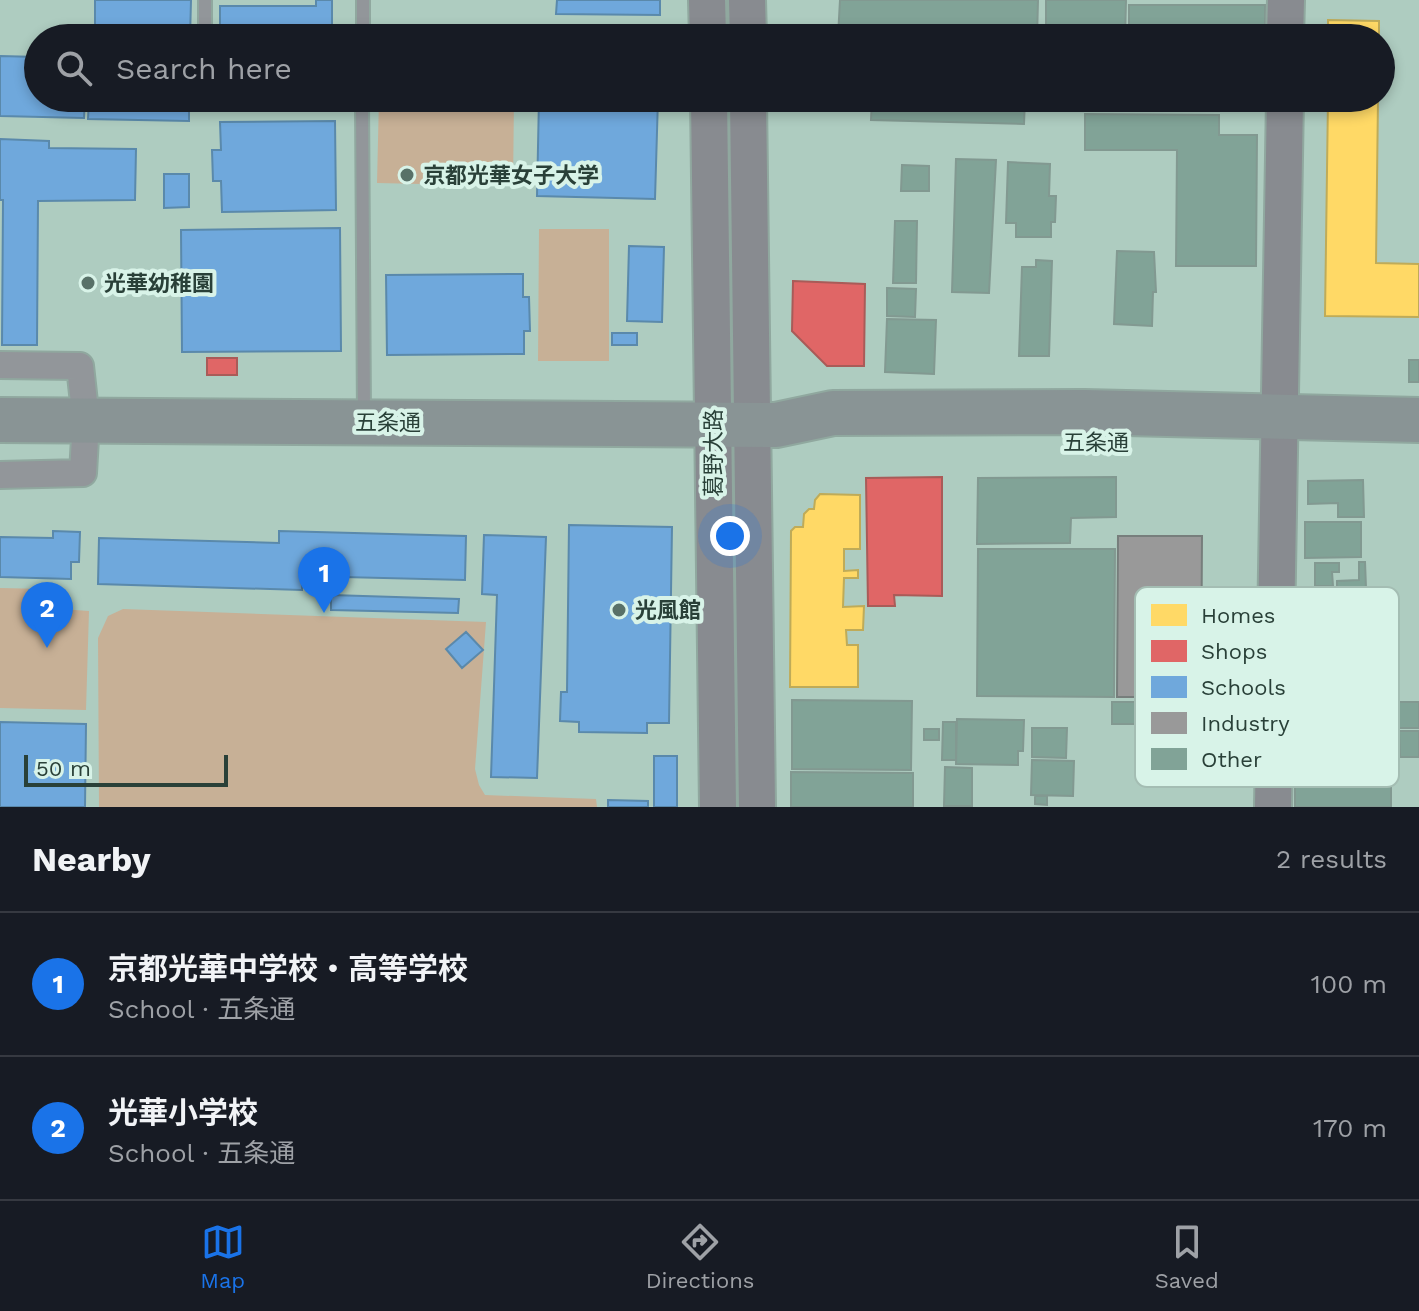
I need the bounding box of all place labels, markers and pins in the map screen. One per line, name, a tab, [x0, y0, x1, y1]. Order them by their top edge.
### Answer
place label: 京都光華女子大学	[423, 163, 599, 188]
marker: 京都光華女子大学	[398, 166, 416, 184]
place label: 光華幼稚園	[104, 271, 214, 296]
marker: 光華幼稚園	[79, 274, 97, 292]
pin: 1	[298, 547, 350, 613]
pin: 2	[21, 582, 73, 648]
place label: 光風館	[635, 598, 701, 623]
marker: 光風館	[610, 601, 628, 619]

